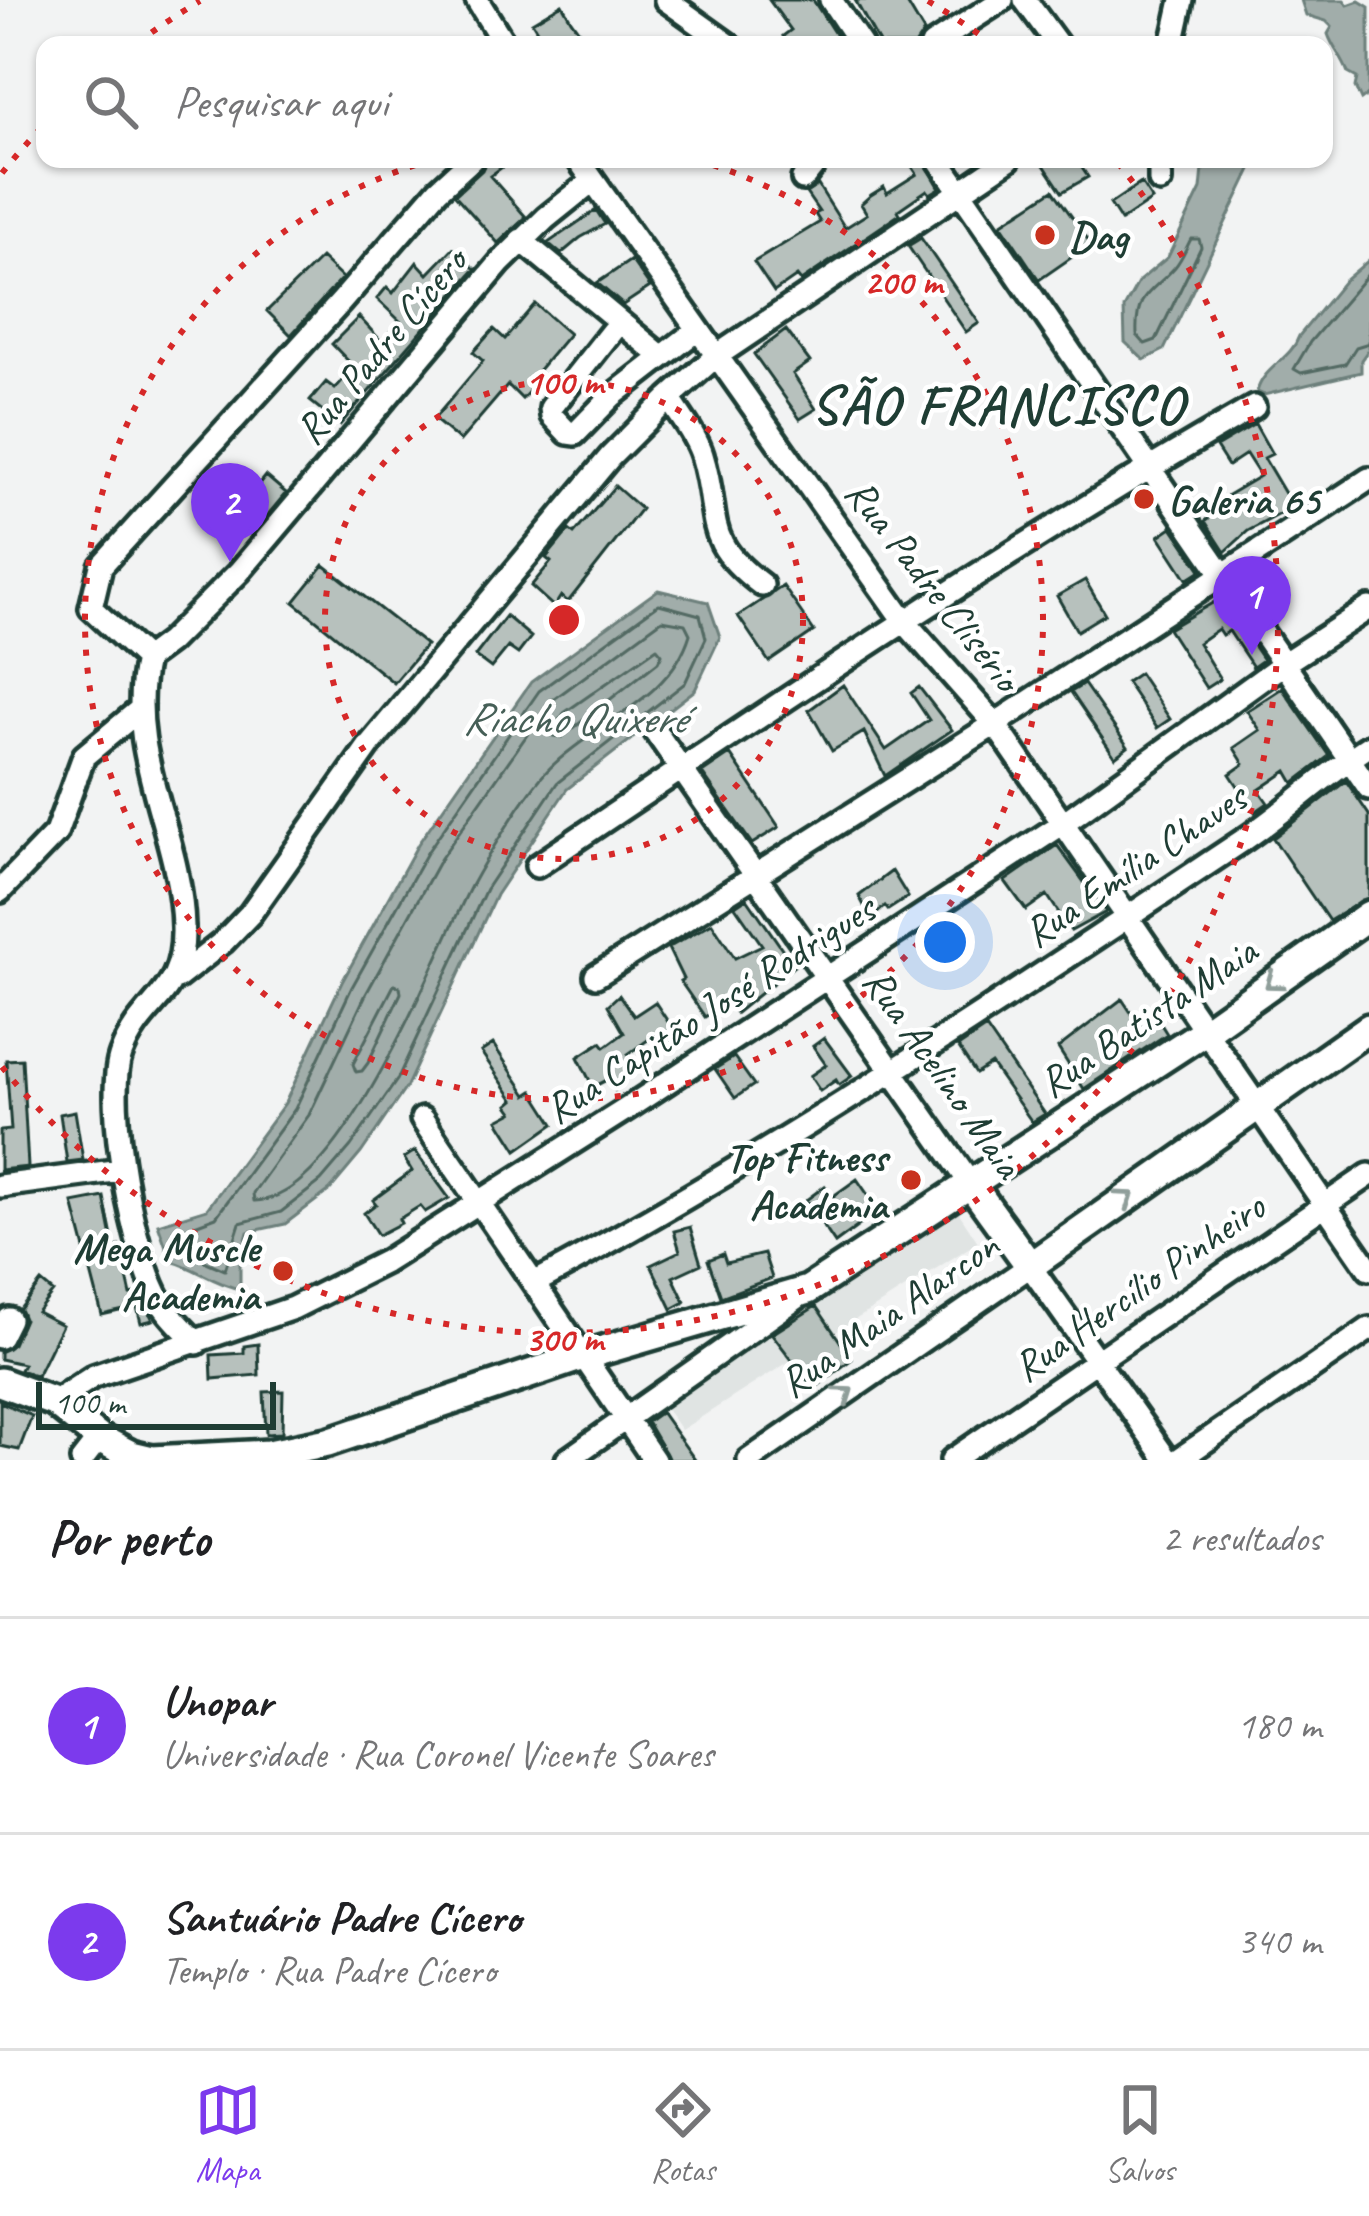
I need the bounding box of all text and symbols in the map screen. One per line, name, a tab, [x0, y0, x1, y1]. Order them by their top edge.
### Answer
search box	[36, 36, 1333, 168]
icon: search	[78, 69, 144, 135]
text: Pesquisar aqui	[174, 74, 388, 131]
place label: Dag	[1069, 210, 1130, 263]
marker: Dag	[1032, 222, 1058, 248]
street label: Rua Padre Cícero	[283, 233, 482, 455]
text: 200 m	[864, 259, 945, 305]
text: 100 m	[525, 359, 606, 405]
district label: SÃO FRANCISCO	[811, 371, 1189, 439]
pin: 2	[191, 463, 269, 562]
street label: Rua Padre Clisério	[833, 468, 1035, 705]
place label: Galeria 65	[1168, 474, 1323, 527]
marker: Galeria 65	[1131, 486, 1157, 512]
pin: 1	[1213, 556, 1291, 655]
centre of rings	[543, 599, 585, 641]
water label: Riacho Quixeré	[463, 690, 698, 747]
street label: Rua Emília Chaves	[1013, 769, 1259, 959]
street label: Rua Capitão José Rodrigues	[535, 881, 888, 1136]
your location	[915, 912, 975, 972]
street label: Rua Batista Maia	[1029, 923, 1270, 1110]
street label: Rua Acelino Maia	[851, 958, 1036, 1191]
one-way arrow	[1264, 968, 1286, 990]
place label: Top Fitness Academia	[726, 1131, 891, 1232]
marker: Top Fitness Academia	[898, 1167, 924, 1193]
street label: Rua Hercílio Pinheiro	[1003, 1180, 1277, 1394]
one-way arrow	[1113, 1190, 1135, 1212]
street label: Rua Maia Alarcon	[769, 1218, 1010, 1409]
place label: Mega Muscle Academia	[73, 1222, 263, 1323]
marker: Mega Muscle Academia	[270, 1258, 296, 1284]
text: 300 m	[525, 1316, 606, 1362]
scale bar	[36, 1376, 276, 1429]
text: 100 m	[54, 1382, 125, 1424]
one-way arrow	[832, 1386, 854, 1408]
text: Por perto	[48, 1506, 210, 1570]
text: 2 resultados	[1162, 1514, 1321, 1563]
text: Unopar	[162, 1673, 272, 1730]
text: 1	[78, 1701, 96, 1750]
text: 180 m	[1237, 1701, 1321, 1750]
text: Universidade · Rua Coronel Vicente Soares	[162, 1730, 714, 1779]
text: Santuário Padre Cícero	[162, 1889, 521, 1946]
text: 2	[78, 1917, 96, 1966]
text: 340 m	[1237, 1917, 1321, 1966]
text: Templo · Rua Padre Cícero	[162, 1946, 496, 1995]
tab: Mapa	[195, 2077, 261, 2191]
tab: Rotas	[650, 2077, 716, 2191]
tab: Salvos	[1105, 2077, 1174, 2191]

